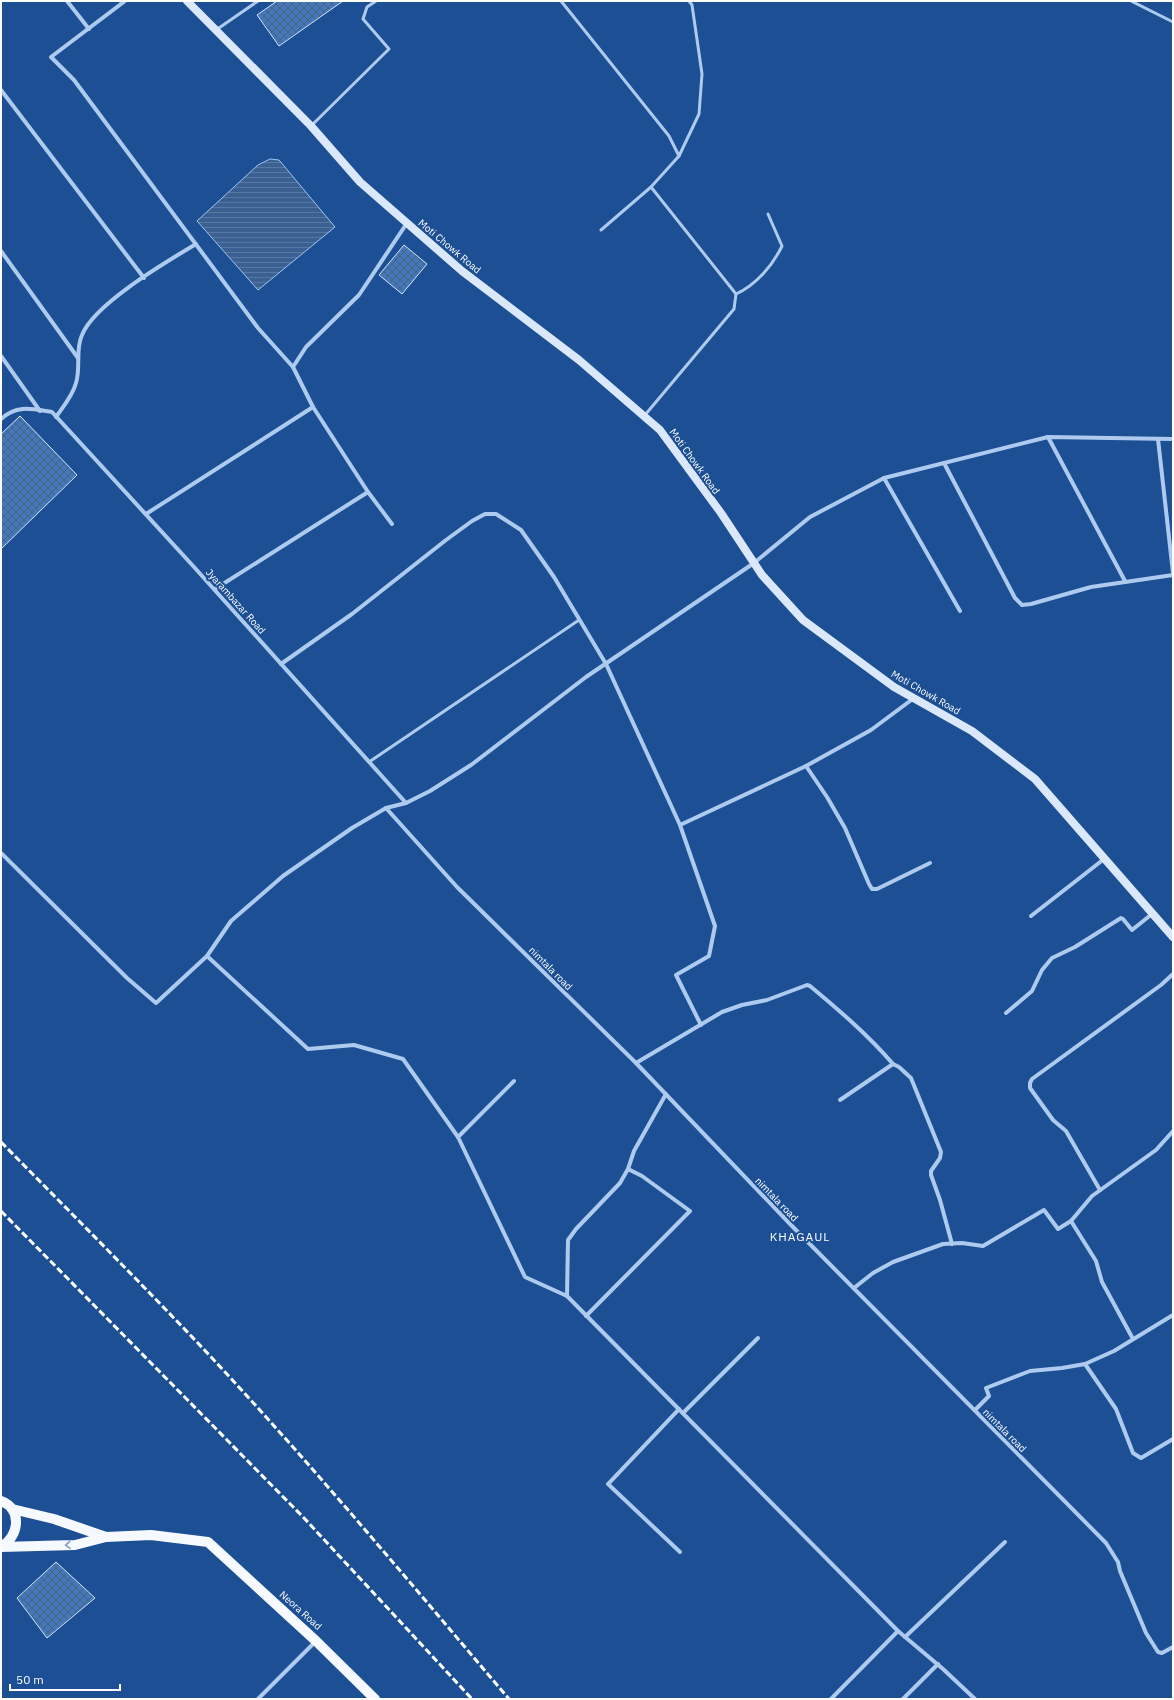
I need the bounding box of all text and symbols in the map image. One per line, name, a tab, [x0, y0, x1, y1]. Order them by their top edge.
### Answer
street label: Moti Chowk Road	[416, 216, 484, 276]
street label: Moti Chowk Road	[666, 426, 723, 497]
street label: Jyarambazar Road	[203, 566, 268, 637]
street label: Moti Chowk Road	[889, 667, 963, 718]
street label: nimtala road	[526, 944, 575, 993]
street label: nimtala road	[752, 1174, 801, 1224]
district label: KHAGAUL	[770, 1229, 830, 1244]
street label: nimtala road	[980, 1406, 1029, 1455]
one-way arrow	[65, 1541, 71, 1549]
street label: Neora Road	[277, 1588, 325, 1633]
scale bar	[10, 1666, 120, 1692]
text: 50 m	[16, 1672, 44, 1687]

